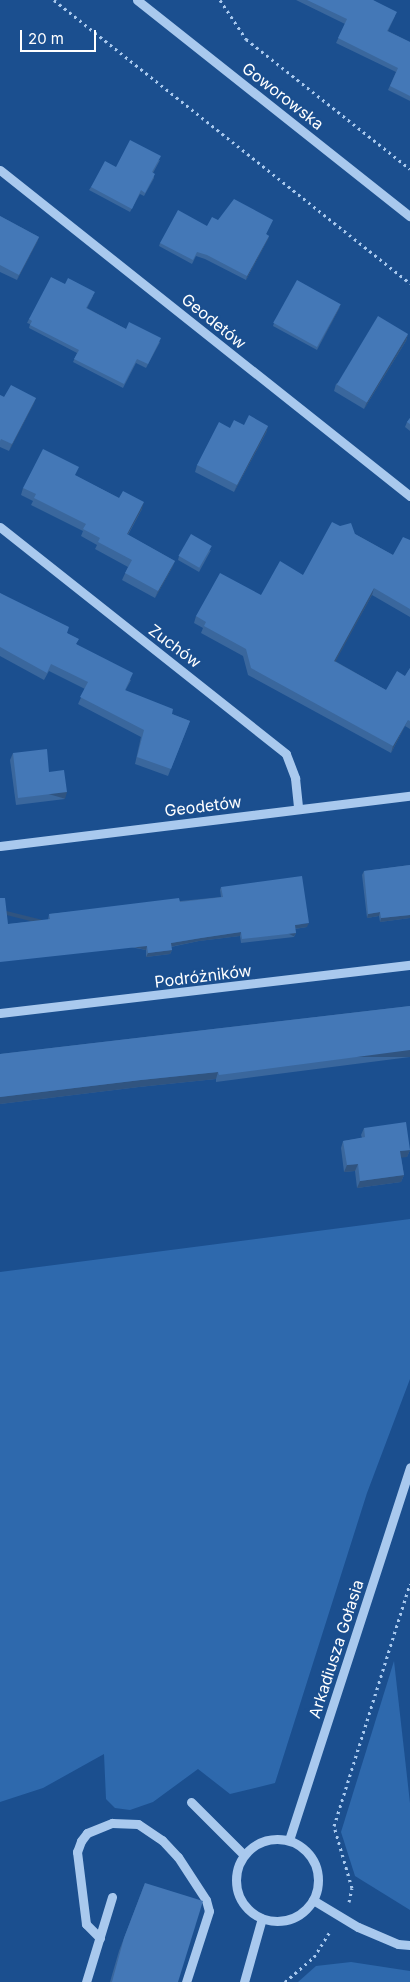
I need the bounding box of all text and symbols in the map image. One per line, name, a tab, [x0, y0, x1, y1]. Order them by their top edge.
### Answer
scale bar	[22, 20, 99, 52]
text: 20 m	[28, 29, 64, 48]
street label: Goworowska	[238, 58, 328, 134]
street label: Geodetów	[178, 289, 250, 353]
street label: Zuchów	[145, 620, 205, 672]
street label: Geodetów	[163, 792, 243, 820]
street label: Podróżników	[153, 961, 253, 991]
street label: Arkadiusza Gołasia	[305, 1577, 367, 1721]

